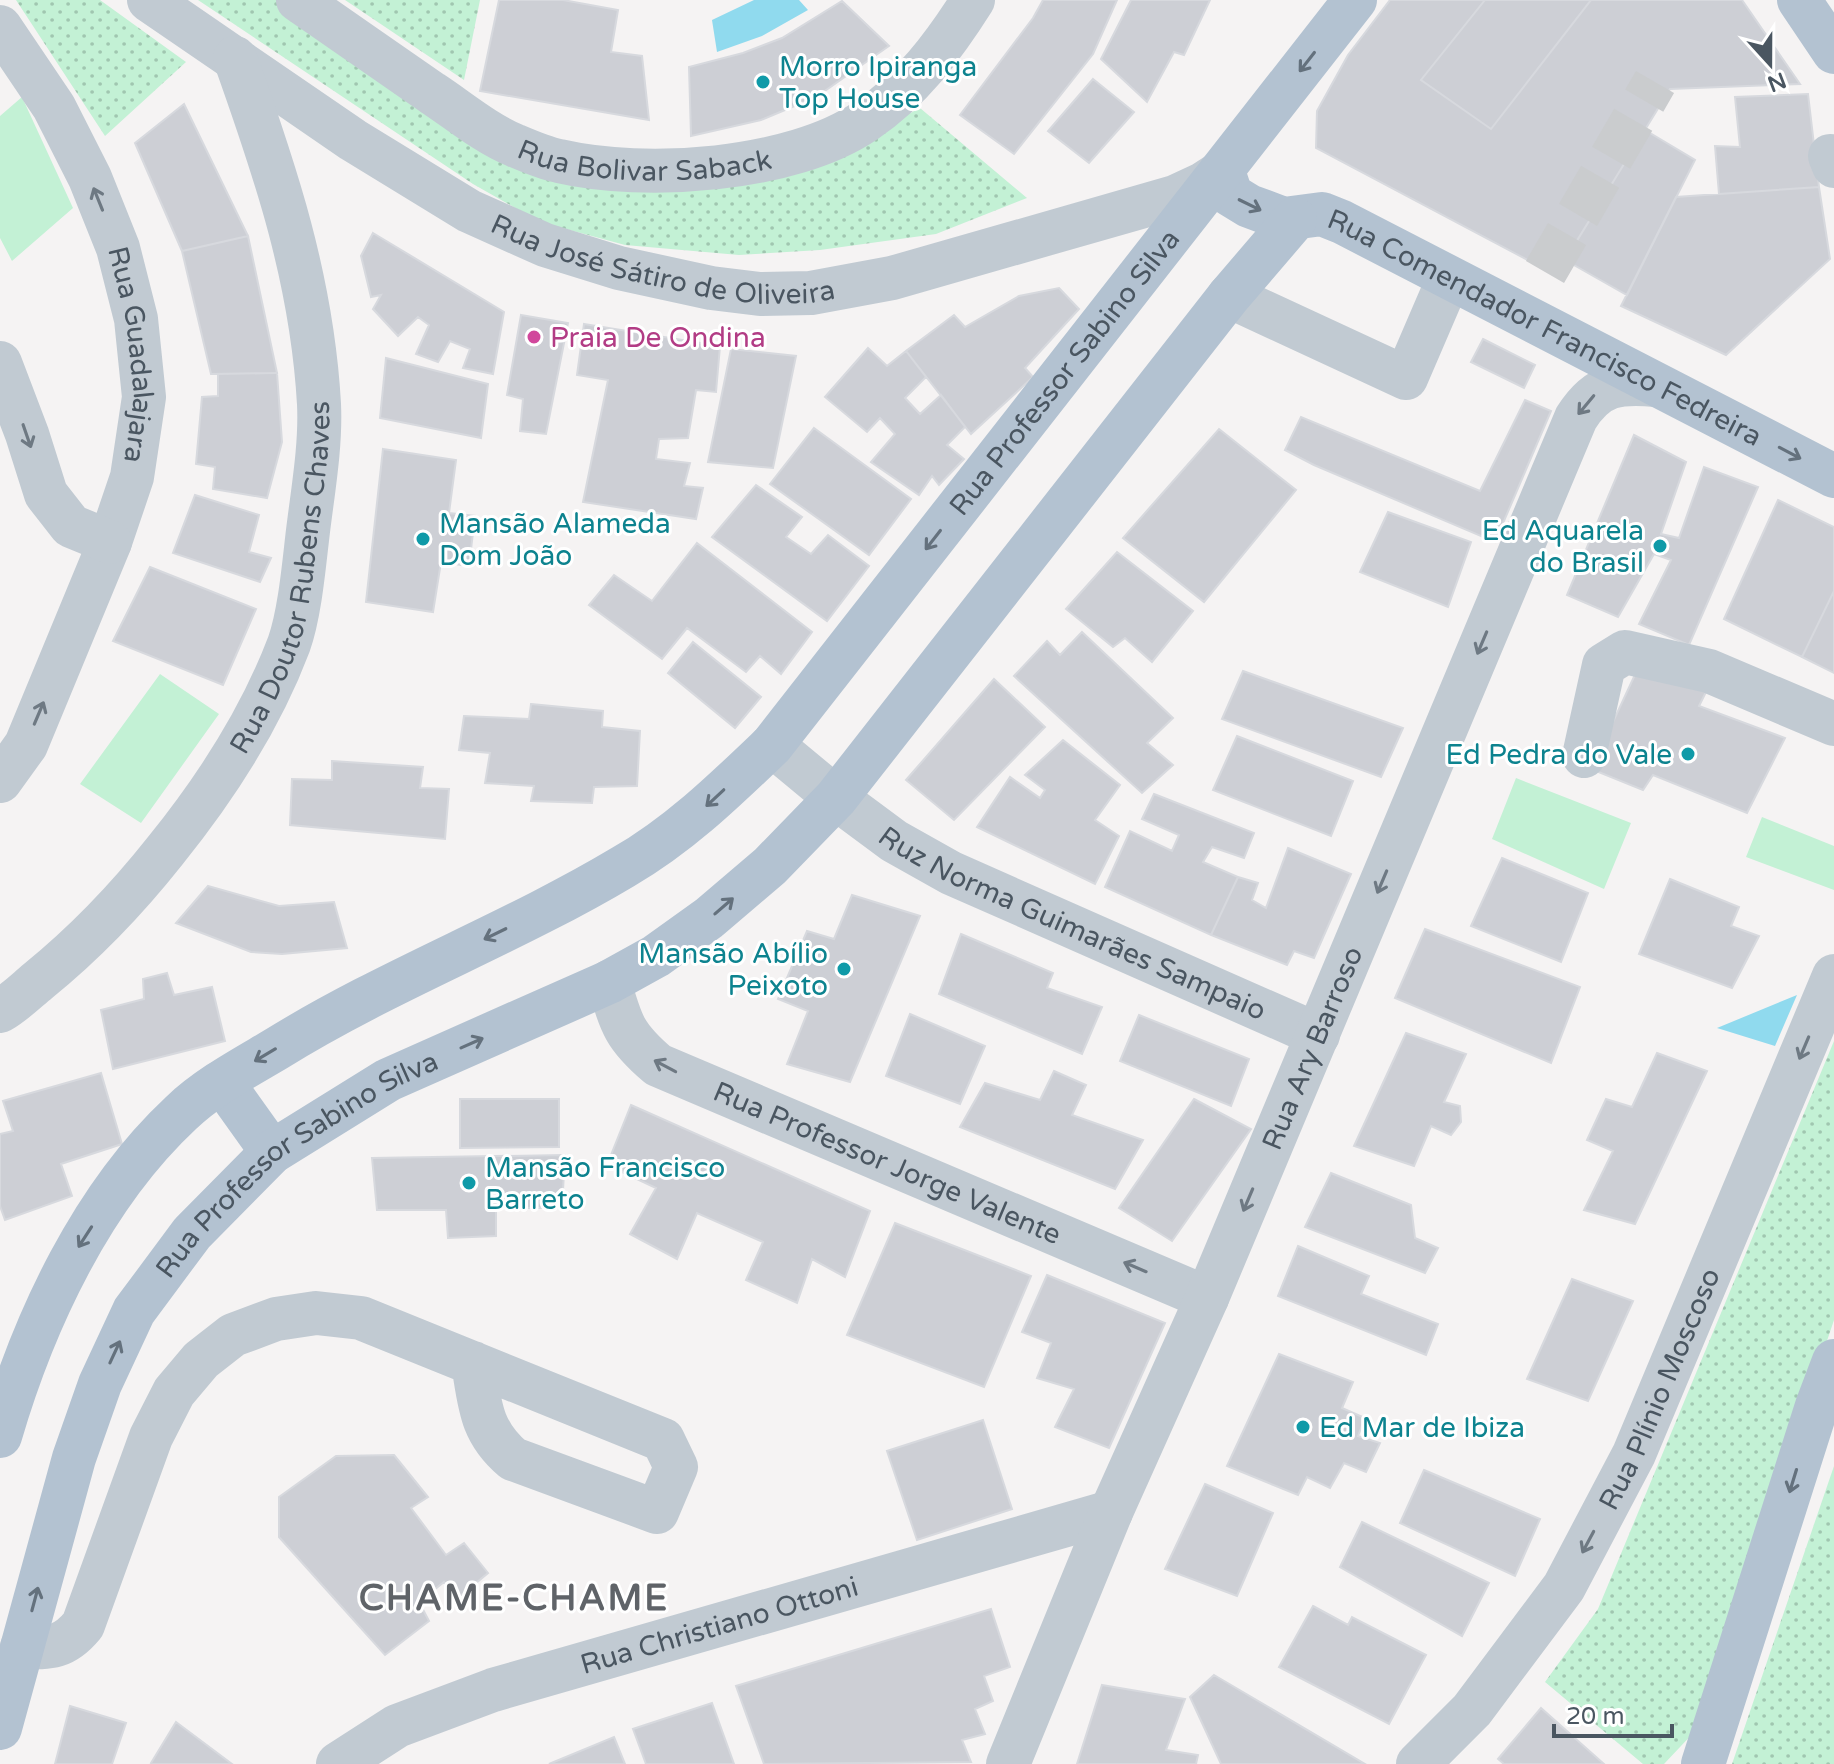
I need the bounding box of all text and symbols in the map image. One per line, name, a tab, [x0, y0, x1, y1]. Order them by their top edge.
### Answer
north arrow	[1730, 24, 1810, 104]
place label: Morro Ipiranga Top House	[779, 50, 977, 116]
one-way arrow	[1299, 51, 1316, 72]
text: N	[1764, 66, 1790, 97]
marker: Morro Ipiranga Top House	[754, 73, 772, 91]
street label: Rua Bolivar Saback	[512, 133, 775, 189]
one-way arrow	[90, 187, 105, 212]
one-way arrow	[1238, 198, 1262, 213]
street label: Rua Comendador Francisco Fedreira	[1323, 202, 1767, 454]
street label: Rua José Sátiro de Oliveira	[485, 207, 838, 312]
street label: Rua Professor Sabino Silva	[942, 223, 1187, 522]
street label: Rua Guadalajara	[100, 243, 160, 465]
place label: Praia De Ondina	[550, 321, 766, 355]
marker: Praia De Ondina	[525, 328, 543, 346]
one-way arrow	[1577, 395, 1595, 415]
street label: Rua Doutor Rubens Chaves	[223, 400, 337, 760]
one-way arrow	[21, 423, 36, 448]
one-way arrow	[1778, 445, 1802, 461]
place label: Mansão Alameda Dom João	[439, 507, 671, 573]
place label: Ed Aquarela do Brasil	[1482, 514, 1644, 580]
one-way arrow	[924, 529, 941, 550]
marker: Mansão Alameda Dom João	[414, 530, 432, 548]
marker: Ed Aquarela do Brasil	[1651, 537, 1669, 555]
one-way arrow	[1474, 630, 1488, 654]
one-way arrow	[32, 702, 47, 726]
place label: Ed Pedra do Vale	[1445, 738, 1672, 772]
marker: Ed Pedra do Vale	[1679, 745, 1697, 763]
one-way arrow	[706, 789, 726, 807]
street label: Ruz Norma Guimarães Sampaio	[871, 819, 1271, 1028]
one-way arrow	[1373, 869, 1388, 894]
one-way arrow	[713, 897, 733, 915]
one-way arrow	[483, 927, 507, 942]
place label: Mansão Abílio Peixoto	[638, 937, 828, 1003]
street label: Rua Ary Barroso	[1255, 941, 1371, 1155]
marker: Mansão Abílio Peixoto	[835, 960, 853, 978]
one-way arrow	[460, 1035, 484, 1050]
one-way arrow	[1796, 1035, 1810, 1060]
street label: Rua Professor Sabino Silva	[149, 1044, 443, 1285]
one-way arrow	[254, 1047, 277, 1063]
one-way arrow	[653, 1058, 677, 1074]
street label: Rua Professor Jorge Valente	[708, 1075, 1066, 1252]
place label: Mansão Francisco Barreto	[485, 1151, 725, 1217]
marker: Mansão Francisco Barreto	[460, 1174, 478, 1192]
one-way arrow	[1240, 1187, 1255, 1211]
one-way arrow	[76, 1225, 92, 1248]
one-way arrow	[1124, 1259, 1148, 1274]
street label: Rua Plínio Moscoso	[1592, 1263, 1728, 1516]
one-way arrow	[108, 1340, 123, 1364]
place label: Ed Mar de Ibiza	[1319, 1411, 1525, 1445]
marker: Ed Mar de Ibiza	[1294, 1418, 1312, 1436]
one-way arrow	[1785, 1467, 1800, 1493]
one-way arrow	[1579, 1530, 1595, 1554]
street label: Rua Christiano Ottoni	[577, 1570, 862, 1682]
district label: CHAME-CHAME	[359, 1577, 669, 1620]
one-way arrow	[29, 1586, 44, 1612]
scale bar	[1554, 1688, 1672, 1738]
text: 20 m	[1566, 1702, 1624, 1731]

